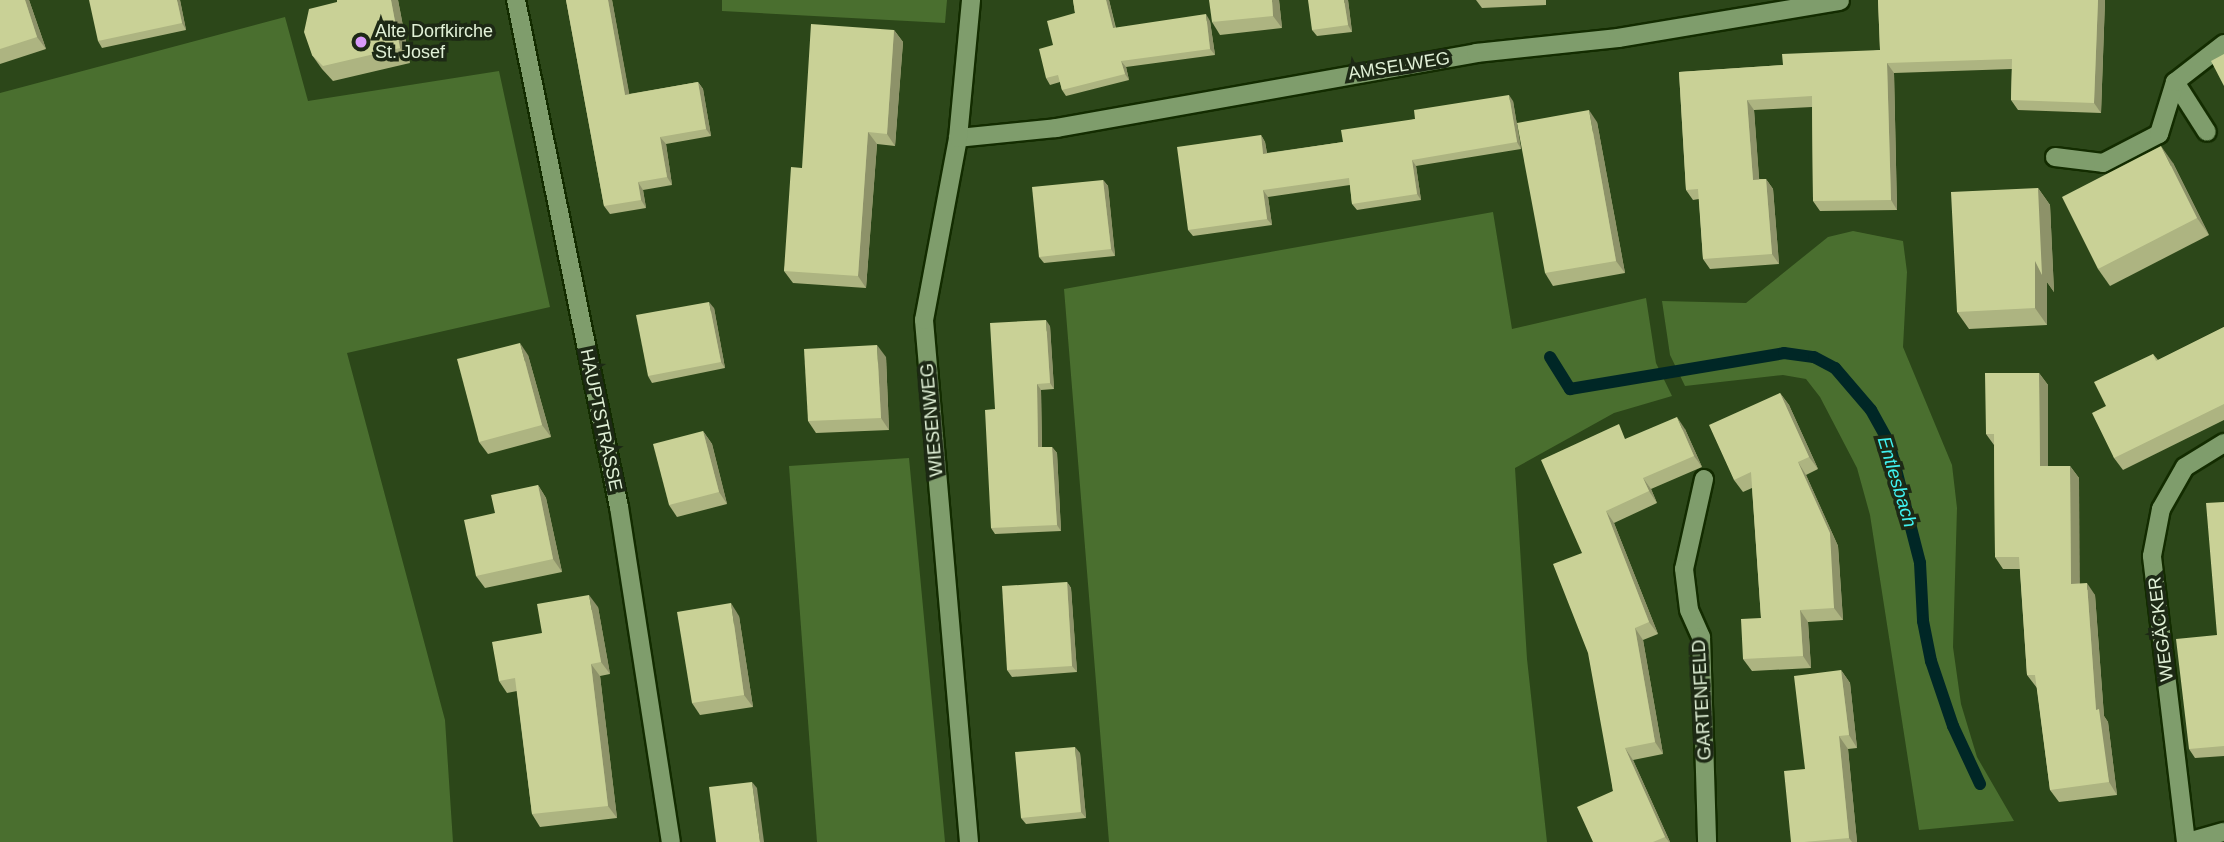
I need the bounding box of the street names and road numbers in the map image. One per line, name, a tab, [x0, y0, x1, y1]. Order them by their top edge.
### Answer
street label: AMSELWEG	[1347, 47, 1451, 85]
street label: HAUPTSTRASSE	[575, 347, 627, 493]
street label: WIESENWEG	[916, 362, 948, 478]
street label: WEGÄCKER	[2144, 576, 2178, 682]
street label: GARTENFELD	[1688, 639, 1716, 761]

